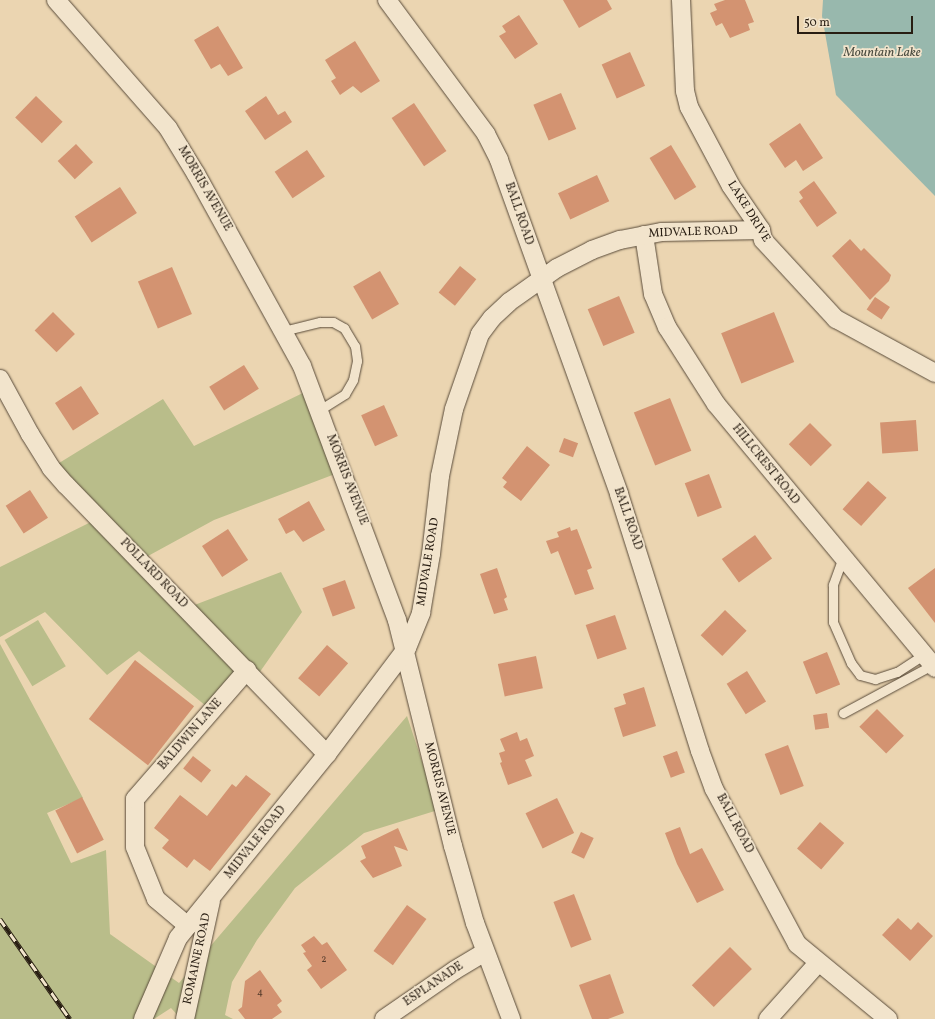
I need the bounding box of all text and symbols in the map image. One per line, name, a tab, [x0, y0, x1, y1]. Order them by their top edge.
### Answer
scale bar	[799, 8, 915, 34]
text: 50 m	[804, 15, 830, 31]
water label: Mountain Lake	[843, 45, 921, 61]
street label: MORRIS AVENUE	[174, 144, 234, 234]
street label: LAKE DRIVE	[723, 179, 773, 245]
street label: BALL ROAD	[501, 181, 535, 247]
street label: MIDVALE ROAD	[648, 224, 738, 242]
street label: HILLCREST ROAD	[728, 422, 802, 508]
street label: MORRIS AVENUE	[322, 433, 370, 527]
street label: BALL ROAD	[610, 486, 644, 552]
street label: MIDVALE ROAD	[415, 517, 443, 607]
street label: POLLARD ROAD	[116, 536, 190, 612]
street label: BALDWIN LANE	[156, 696, 226, 774]
street label: MORRIS AVENUE	[420, 741, 458, 837]
street label: BALL ROAD	[712, 792, 756, 856]
street label: MIDVALE ROAD	[222, 804, 290, 882]
street label: ROMAINE ROAD	[181, 912, 215, 1006]
house number: 2	[321, 954, 327, 966]
street label: ESPLANADE	[401, 960, 467, 1010]
house number: 4	[257, 987, 263, 999]

